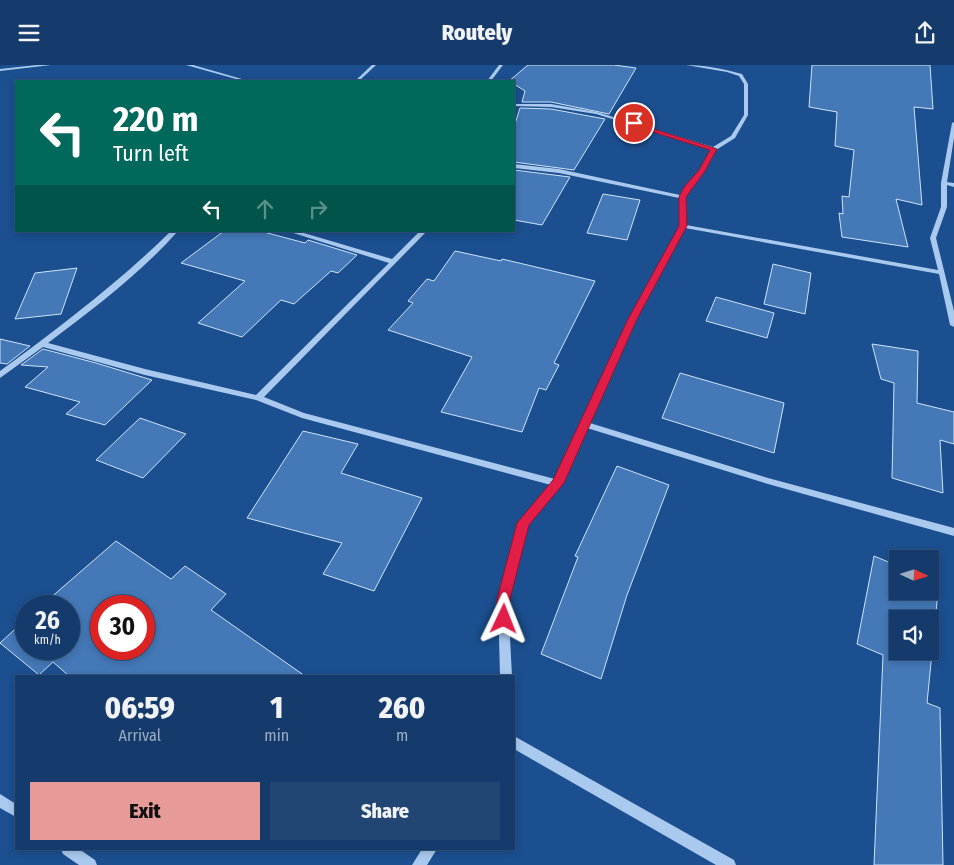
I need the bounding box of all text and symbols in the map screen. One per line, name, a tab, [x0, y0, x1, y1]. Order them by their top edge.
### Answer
icon: menu	[15, 19, 43, 47]
text: Routely	[442, 19, 512, 46]
icon: share	[911, 19, 939, 47]
text: 220 m	[113, 98, 199, 140]
icon: left	[30, 100, 95, 165]
pin	[613, 102, 655, 144]
icon: arrive	[620, 109, 648, 137]
text: Turn left	[113, 140, 189, 167]
icon: left	[198, 195, 226, 223]
icon: ahead	[251, 195, 279, 223]
icon: right	[304, 195, 332, 223]
north arrow	[889, 550, 939, 600]
map controls	[889, 550, 939, 660]
position arrow	[477, 592, 529, 644]
speed limit sign: 30	[90, 595, 155, 660]
text: 26	[35, 606, 60, 636]
button: sound	[889, 610, 939, 660]
text: km/h	[34, 633, 61, 647]
text: 06:59	[105, 690, 175, 726]
text: 1	[270, 690, 283, 726]
text: 260	[379, 690, 425, 726]
text: Arrival	[118, 726, 161, 745]
text: min	[264, 726, 289, 745]
text: m	[396, 726, 408, 745]
button: Exit	[30, 782, 260, 840]
button: Share	[270, 782, 500, 840]

